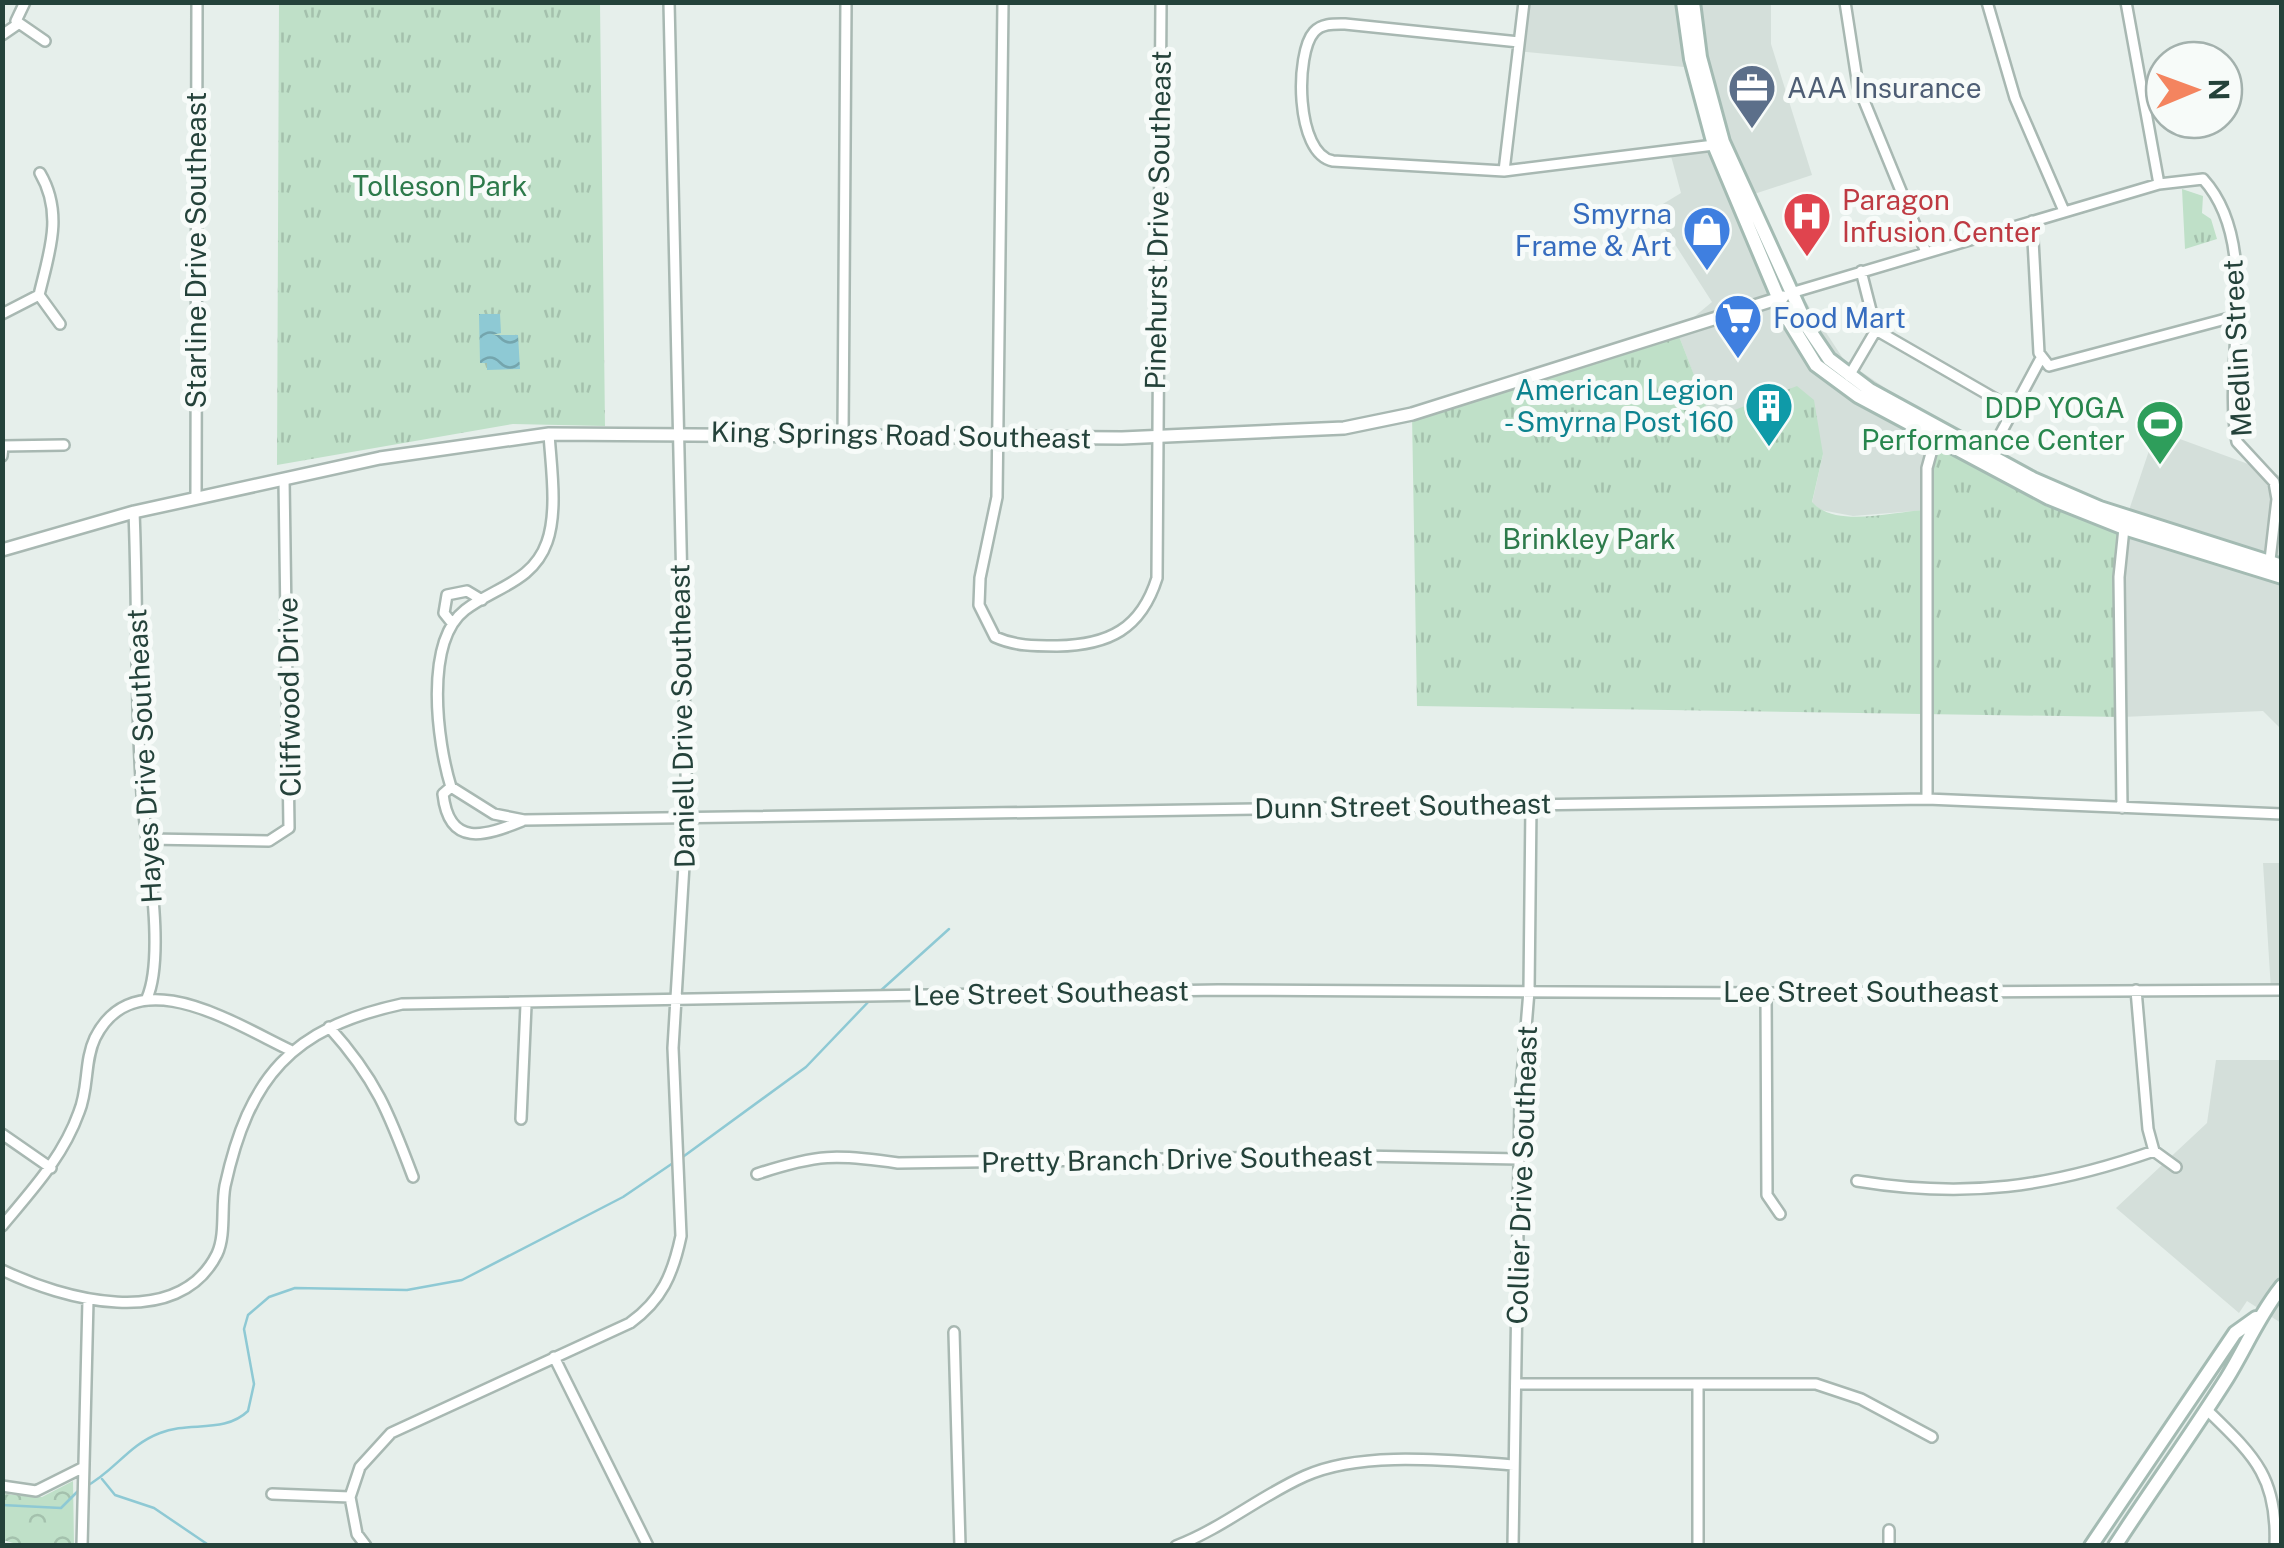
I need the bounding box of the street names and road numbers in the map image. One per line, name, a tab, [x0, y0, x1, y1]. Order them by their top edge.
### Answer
street label: Pinehurst Drive Southeast	[1138, 50, 1177, 390]
street label: Starline Drive Southeast	[179, 92, 212, 408]
street label: Medlin Street	[2215, 259, 2258, 438]
street label: King Springs Road Southeast	[710, 415, 1092, 454]
street label: Daniell Drive Southeast	[662, 564, 701, 868]
street label: Cliffwood Drive	[270, 597, 307, 797]
street label: Hayes Drive Southeast	[119, 608, 168, 904]
street label: Dunn Street Southeast	[1254, 786, 1552, 825]
street label: Lee Street Southeast	[913, 974, 1189, 1011]
street label: Lee Street Southeast	[1723, 975, 1999, 1008]
street label: Collier Drive Southeast	[1500, 1025, 1543, 1325]
street label: Pretty Branch Drive Southeast	[981, 1139, 1373, 1178]

